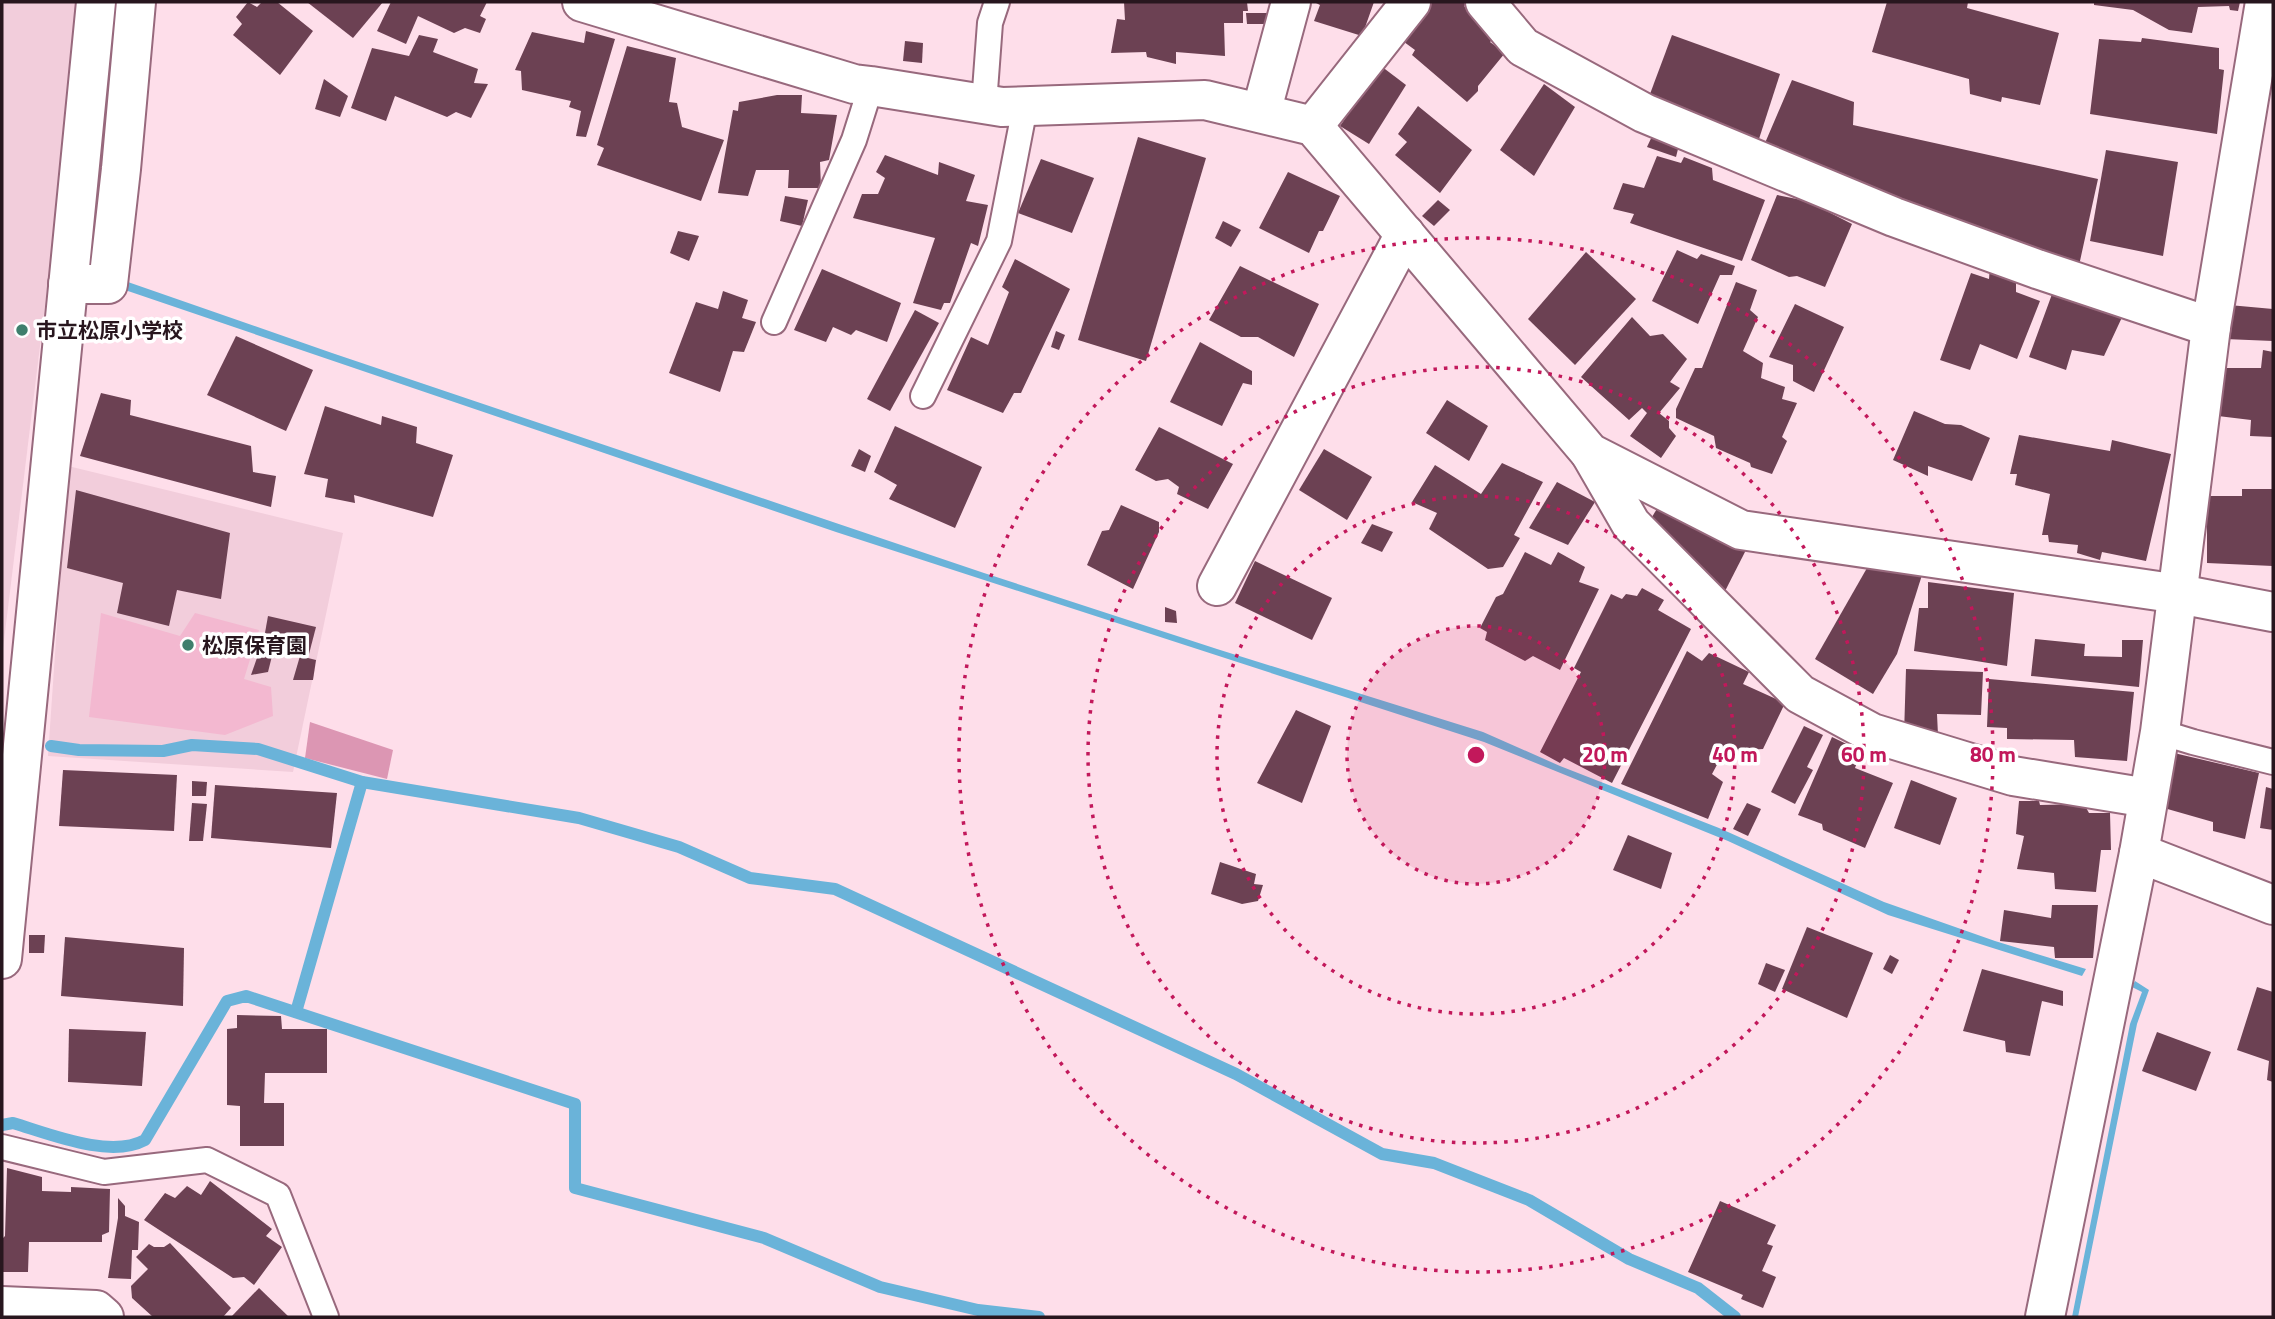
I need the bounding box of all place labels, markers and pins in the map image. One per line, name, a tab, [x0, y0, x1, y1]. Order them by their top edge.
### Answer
place label: 市立松原小学校	[36, 314, 183, 346]
marker: 市立松原小学校	[14, 322, 30, 338]
place label: 松原保育園	[202, 629, 307, 661]
marker: 松原保育園	[180, 637, 196, 653]
centre of rings	[1464, 743, 1488, 767]

